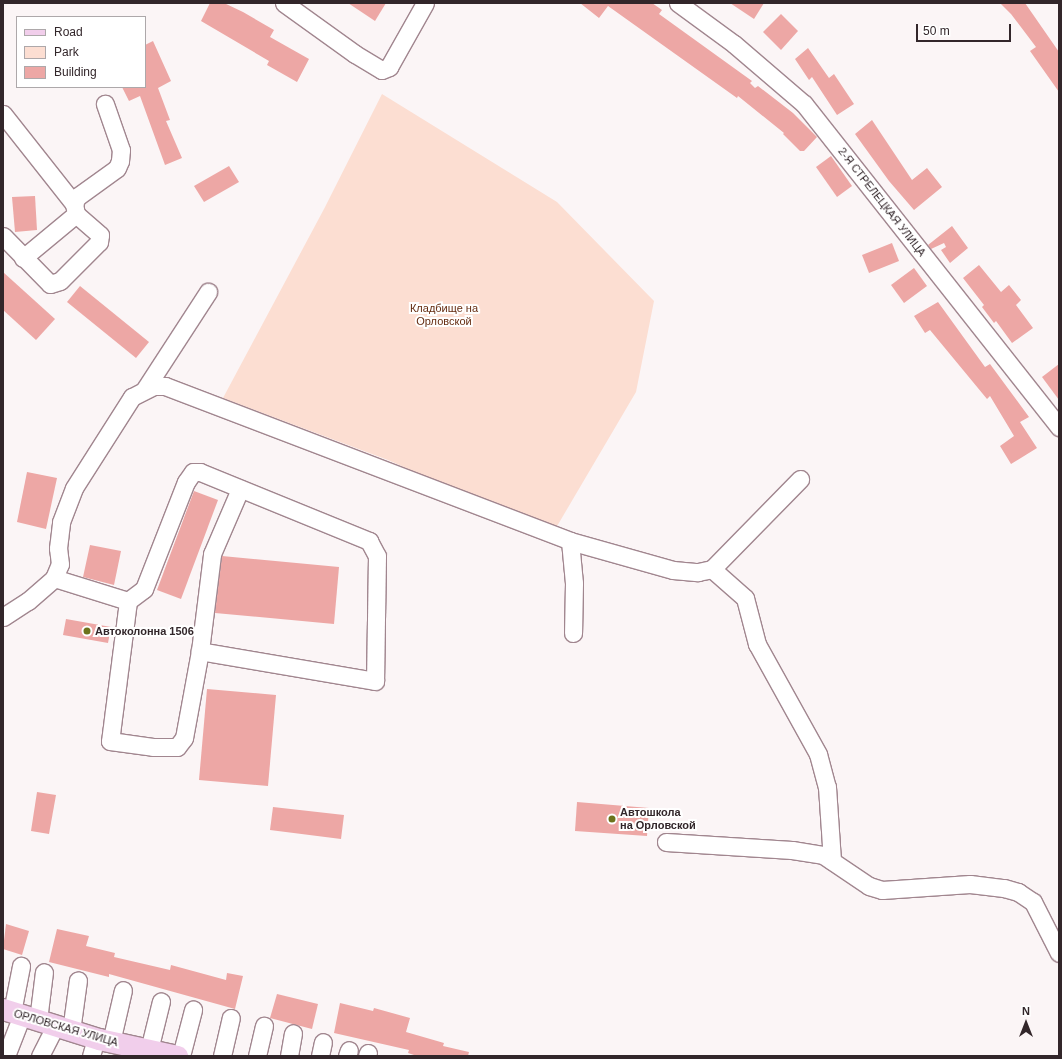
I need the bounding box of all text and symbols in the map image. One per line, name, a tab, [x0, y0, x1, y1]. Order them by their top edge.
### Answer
legend	[16, 16, 146, 88]
scale bar	[918, 16, 1013, 42]
text: 50 m	[923, 24, 950, 38]
text: Road	[54, 25, 83, 39]
text: Park	[54, 45, 79, 59]
text: Building	[54, 65, 97, 79]
street label: 2-Я СТРЕЛЕЦКАЯ УЛИЦА	[835, 145, 929, 259]
park label: Кладбище на Орловской	[410, 302, 478, 328]
place label: Автоколонна 1506	[95, 624, 194, 638]
marker: Автоколонна 1506	[82, 626, 92, 636]
place label: Автошкола на Орловской	[620, 806, 696, 832]
marker: Автошкола на Орловской	[607, 814, 617, 824]
north arrow	[1006, 1003, 1046, 1043]
text: N	[1022, 1005, 1030, 1017]
street label: ОРЛОВСКАЯ УЛИЦА	[12, 1007, 120, 1049]

